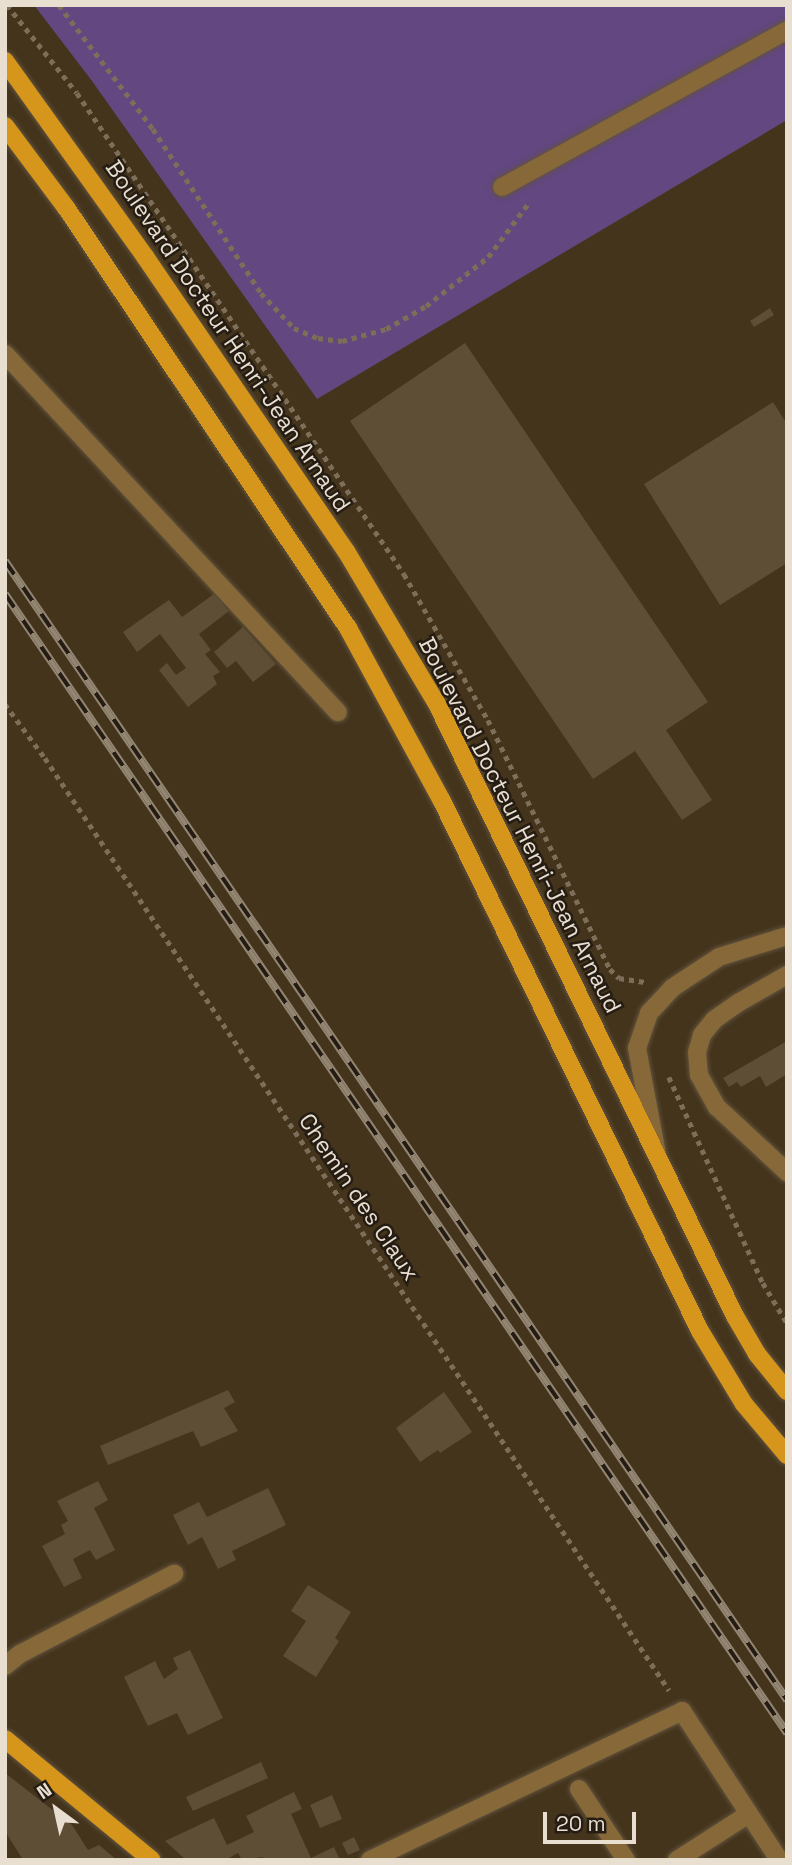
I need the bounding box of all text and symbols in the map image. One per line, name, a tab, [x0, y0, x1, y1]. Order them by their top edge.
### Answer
street label: Boulevard Docteur Henri-Jean Arnaud	[100, 155, 356, 517]
street label: Boulevard Docteur Henri-Jean Arnaud	[413, 632, 627, 1018]
street label: Chemin des Claux	[293, 1108, 425, 1286]
north arrow	[21, 1774, 91, 1844]
text: N	[32, 1777, 56, 1805]
scale bar	[547, 1798, 640, 1842]
text: 20 m	[556, 1810, 606, 1837]

